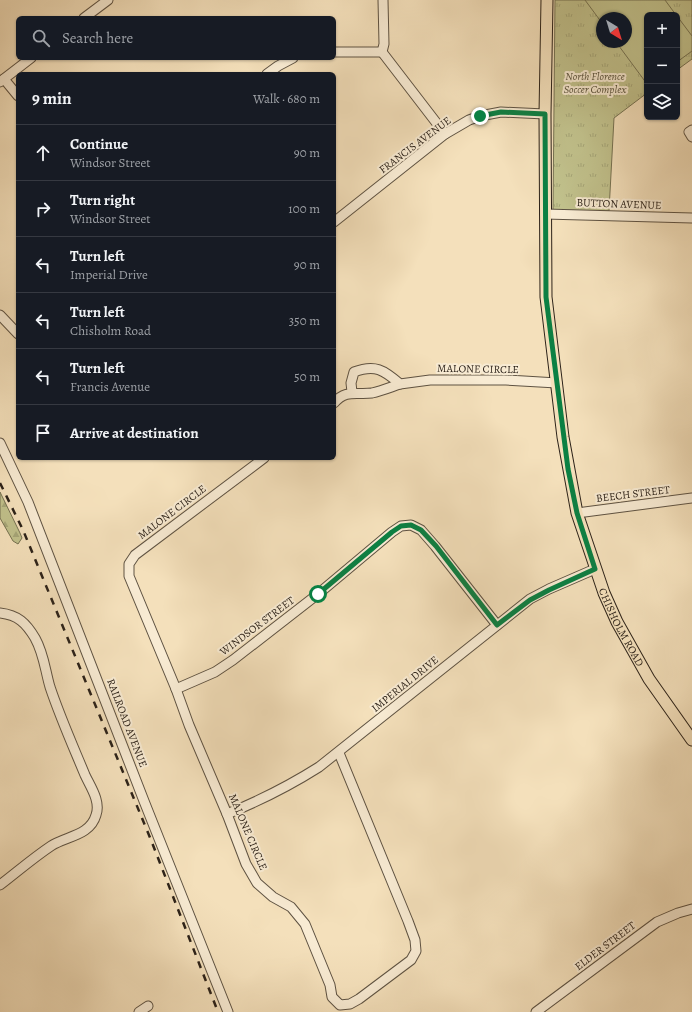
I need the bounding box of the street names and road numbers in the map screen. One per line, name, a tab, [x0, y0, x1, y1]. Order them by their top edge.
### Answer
street label: FRANCIS AVENUE	[376, 113, 454, 177]
street label: BUTTON AVENUE	[576, 195, 662, 213]
street label: MALONE CIRCLE	[437, 361, 519, 377]
street label: MALONE CIRCLE	[135, 481, 209, 543]
street label: BEECH STREET	[595, 482, 671, 506]
street label: CHISHOLM ROAD	[595, 586, 648, 669]
street label: WINDSOR STREET	[216, 593, 297, 660]
street label: IMPERIAL DRIVE	[368, 652, 442, 716]
street label: RAILROAD AVENUE	[103, 676, 151, 770]
street label: MALONE CIRCLE	[225, 791, 271, 873]
street label: ELDER STREET	[572, 918, 638, 974]

